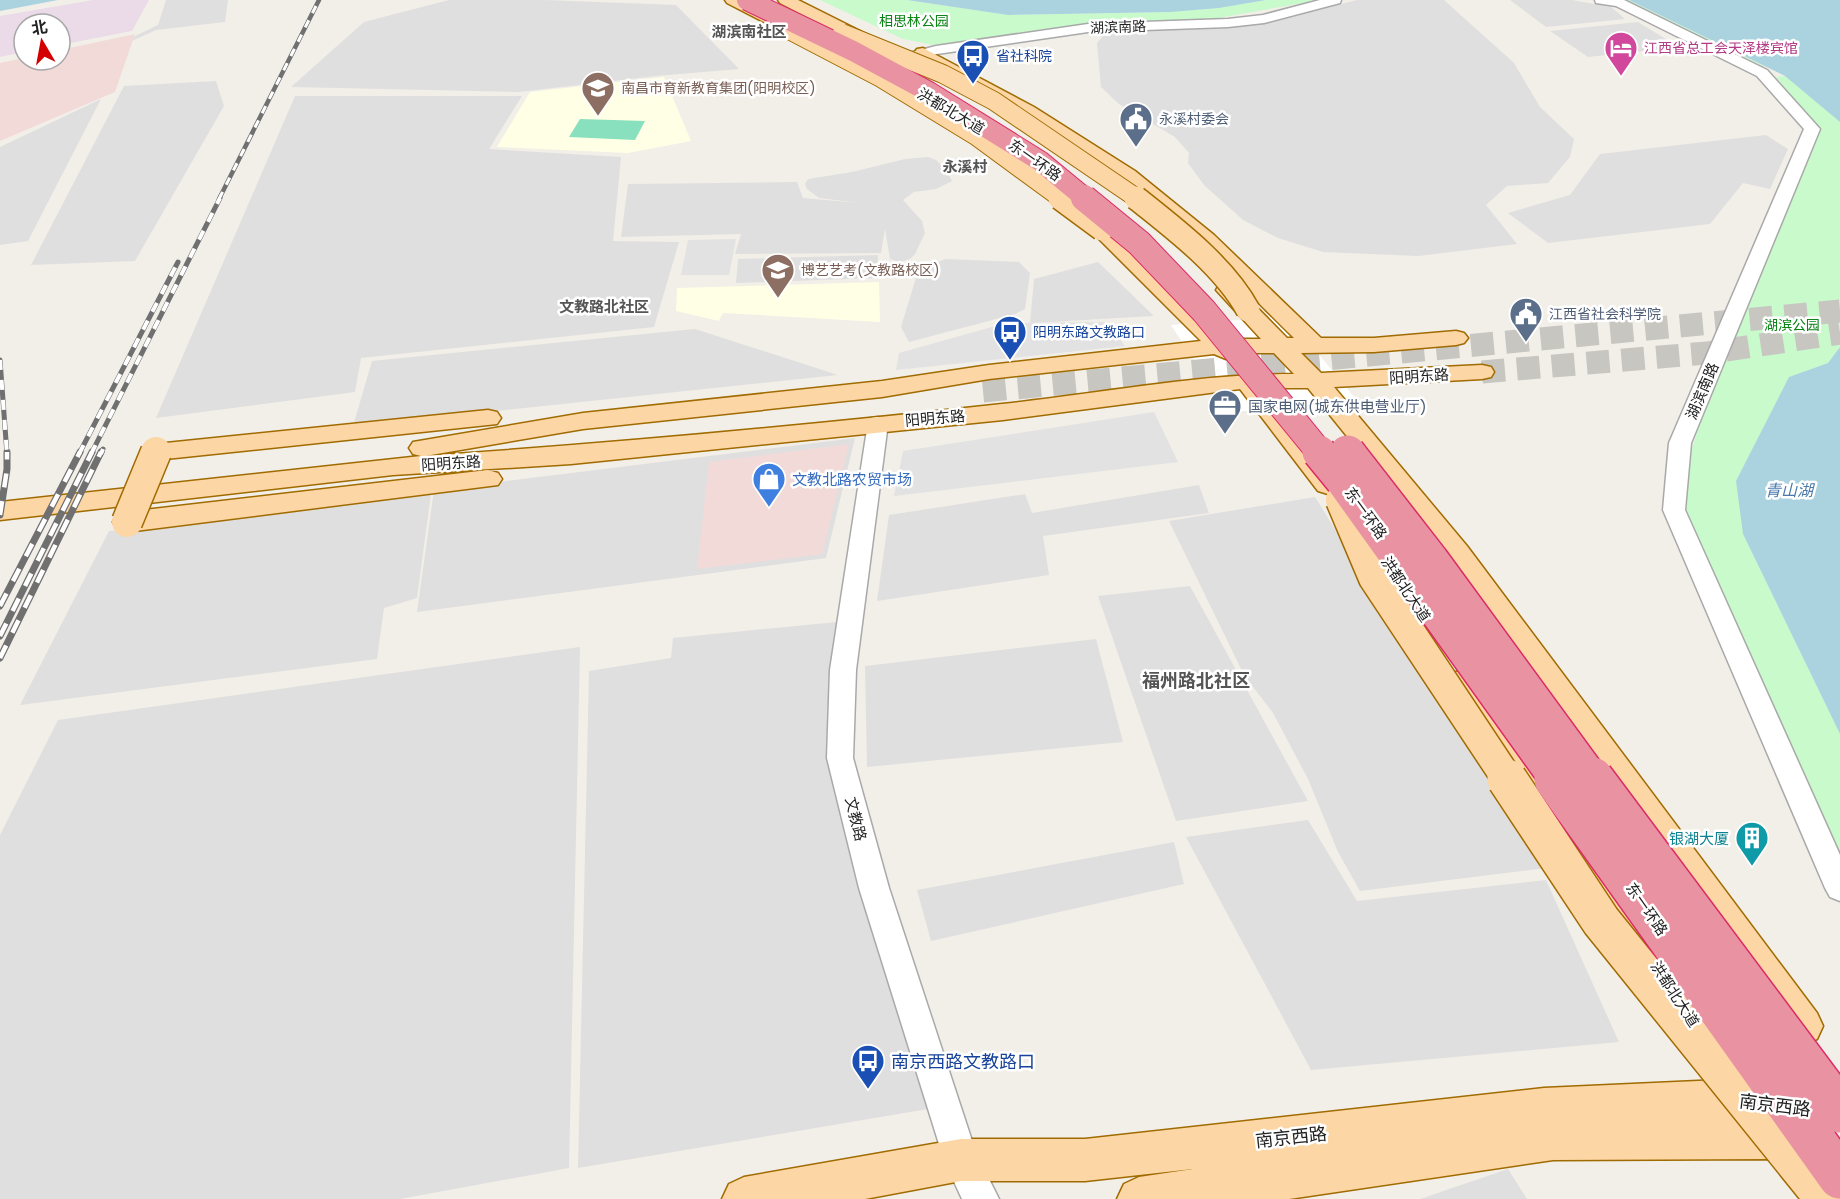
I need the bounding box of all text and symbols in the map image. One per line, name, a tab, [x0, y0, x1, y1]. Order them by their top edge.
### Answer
park label: 相思林公园	[879, 11, 949, 31]
north arrow	[12, 12, 72, 72]
text: 北	[30, 15, 49, 40]
street label: 湖滨南路	[1090, 16, 1146, 38]
district label: 湖滨南社区	[711, 21, 787, 42]
hotel icon: 江西省总工会天泽楼宾馆	[1603, 30, 1639, 77]
bus stop icon: 省社科院	[955, 38, 991, 85]
place label: 江西省总工会天泽楼宾馆	[1644, 38, 1798, 58]
place label: 省社科院	[996, 46, 1052, 66]
school or university icon: 南昌市育新教育集团(阳明校区)	[580, 70, 616, 117]
place label: 南昌市育新教育集团(阳明校区)	[621, 78, 816, 98]
street label: 洪都北大道	[913, 83, 989, 139]
public building icon: 永溪村委会	[1118, 101, 1154, 148]
place label: 永溪村委会	[1159, 109, 1229, 129]
street label: 东一环路	[1004, 134, 1066, 186]
district label: 永溪村	[942, 156, 988, 177]
school or university icon: 博艺艺考(文教路校区)	[760, 252, 796, 299]
place label: 博艺艺考(文教路校区)	[801, 260, 940, 280]
district label: 文教路北社区	[559, 296, 649, 317]
public building icon: 江西省社会科学院	[1508, 296, 1544, 343]
place label: 江西省社会科学院	[1549, 304, 1661, 324]
bus stop icon: 阳明东路文教路口	[992, 314, 1028, 361]
park label: 湖滨公园	[1764, 315, 1820, 335]
place label: 阳明东路文教路口	[1033, 322, 1145, 342]
street label: 湖滨南路	[1681, 359, 1723, 423]
street label: 阳明东路	[1388, 363, 1450, 389]
office icon: 国家电网(城东供电营业厅)	[1207, 388, 1243, 435]
place label: 国家电网(城东供电营业厅)	[1248, 396, 1427, 417]
street label: 阳明东路	[904, 405, 966, 431]
street label: 阳明东路	[420, 450, 482, 476]
shop icon: 文教北路农贸市场	[751, 461, 787, 508]
place label: 文教北路农贸市场	[792, 469, 912, 490]
water label: 青山湖	[1765, 479, 1816, 502]
street label: 东一环路	[1340, 483, 1392, 543]
street label: 洪都北大道	[1376, 552, 1436, 626]
district label: 福州路北社区	[1142, 668, 1250, 693]
street label: 文教路	[840, 795, 872, 843]
building icon: 银湖大厦	[1734, 820, 1770, 867]
place label: 银湖大厦	[1669, 828, 1729, 849]
street label: 东一环路	[1621, 878, 1673, 940]
street label: 洪都北大道	[1646, 957, 1704, 1031]
bus stop icon: 南京西路文教路口	[850, 1043, 886, 1090]
place label: 南京西路文教路口	[891, 1049, 1035, 1074]
street label: 南京西路	[1738, 1088, 1812, 1122]
street label: 南京西路	[1254, 1121, 1328, 1153]

